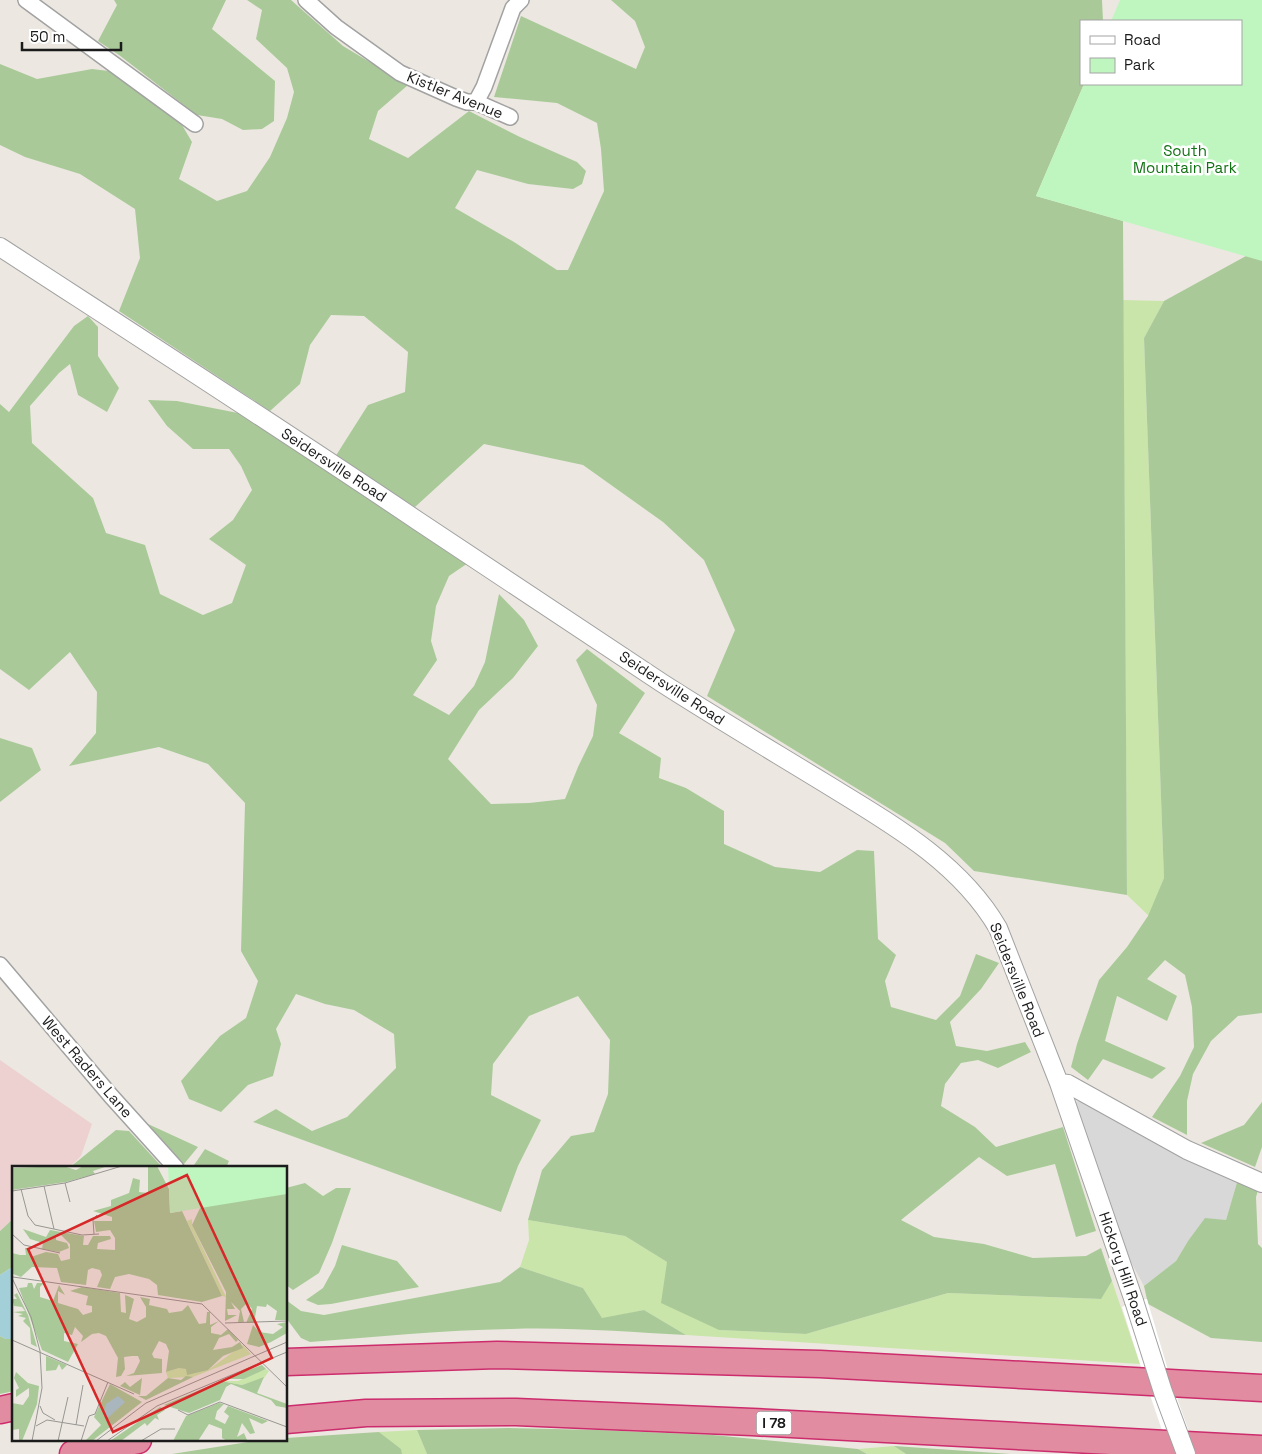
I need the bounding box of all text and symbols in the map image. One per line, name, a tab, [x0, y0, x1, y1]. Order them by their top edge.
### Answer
scale bar	[22, 20, 121, 52]
legend	[1080, 20, 1242, 85]
text: 50 m	[30, 27, 65, 46]
text: Road	[1124, 30, 1161, 49]
text: Park	[1124, 55, 1155, 74]
street label: Kistler Avenue	[404, 67, 506, 123]
park label: South Mountain Park	[1133, 141, 1237, 177]
street label: Seidersville Road	[278, 423, 391, 506]
street label: Seidersville Road	[616, 646, 729, 729]
street label: Seidersville Road	[986, 920, 1049, 1040]
street label: West Raders Lane	[38, 1012, 137, 1122]
inset map	[12, 1166, 288, 1442]
street label: Hickory Hill Road	[1095, 1209, 1152, 1328]
road number: I 78	[756, 1412, 792, 1435]

